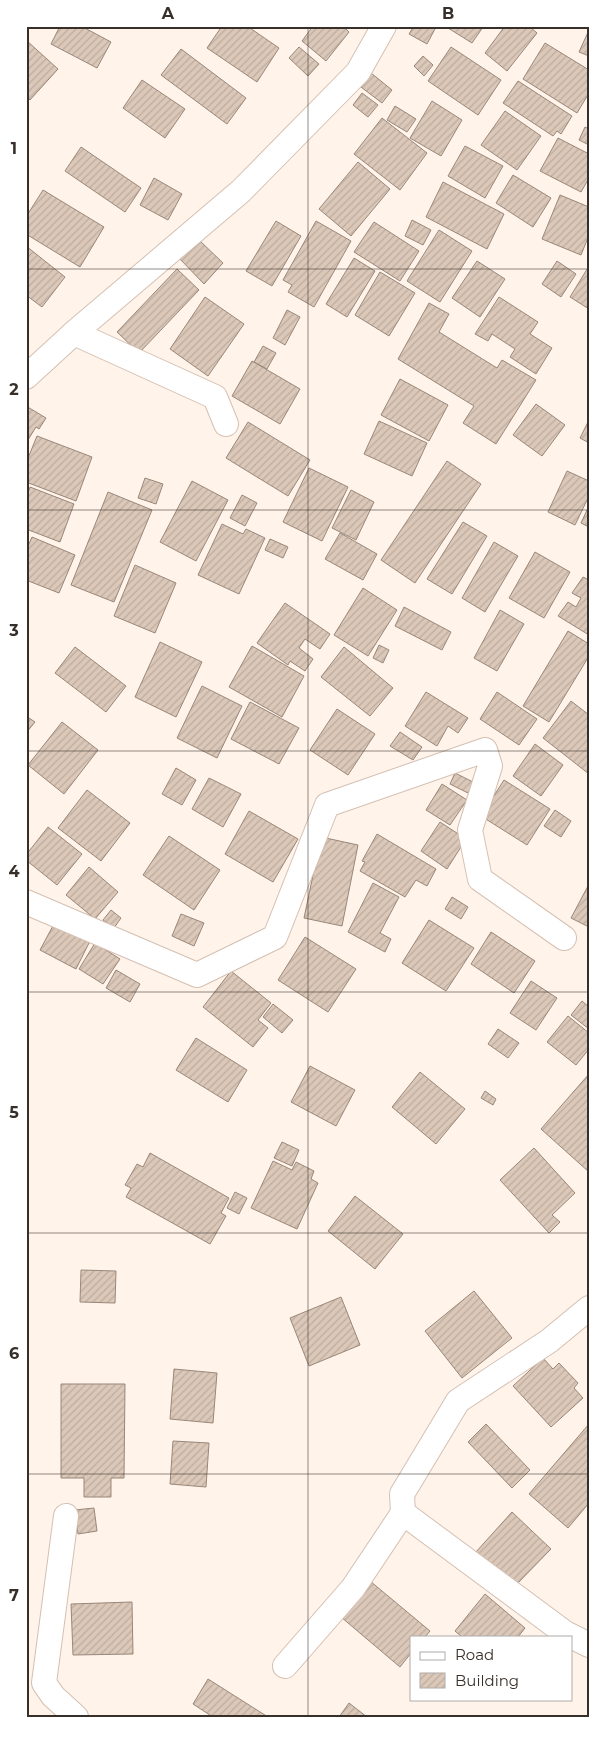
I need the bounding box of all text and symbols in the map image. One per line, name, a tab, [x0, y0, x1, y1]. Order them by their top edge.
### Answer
text: A	[161, 4, 175, 23]
text: B	[442, 4, 454, 23]
text: 1	[11, 139, 17, 158]
text: 2	[9, 380, 19, 399]
text: 3	[8, 621, 19, 640]
text: 4	[8, 862, 20, 881]
text: 5	[9, 1103, 19, 1122]
text: 6	[9, 1344, 19, 1363]
text: 7	[9, 1586, 19, 1605]
legend	[410, 1636, 572, 1700]
text: Road	[455, 1645, 494, 1664]
text: Building	[455, 1671, 519, 1690]

